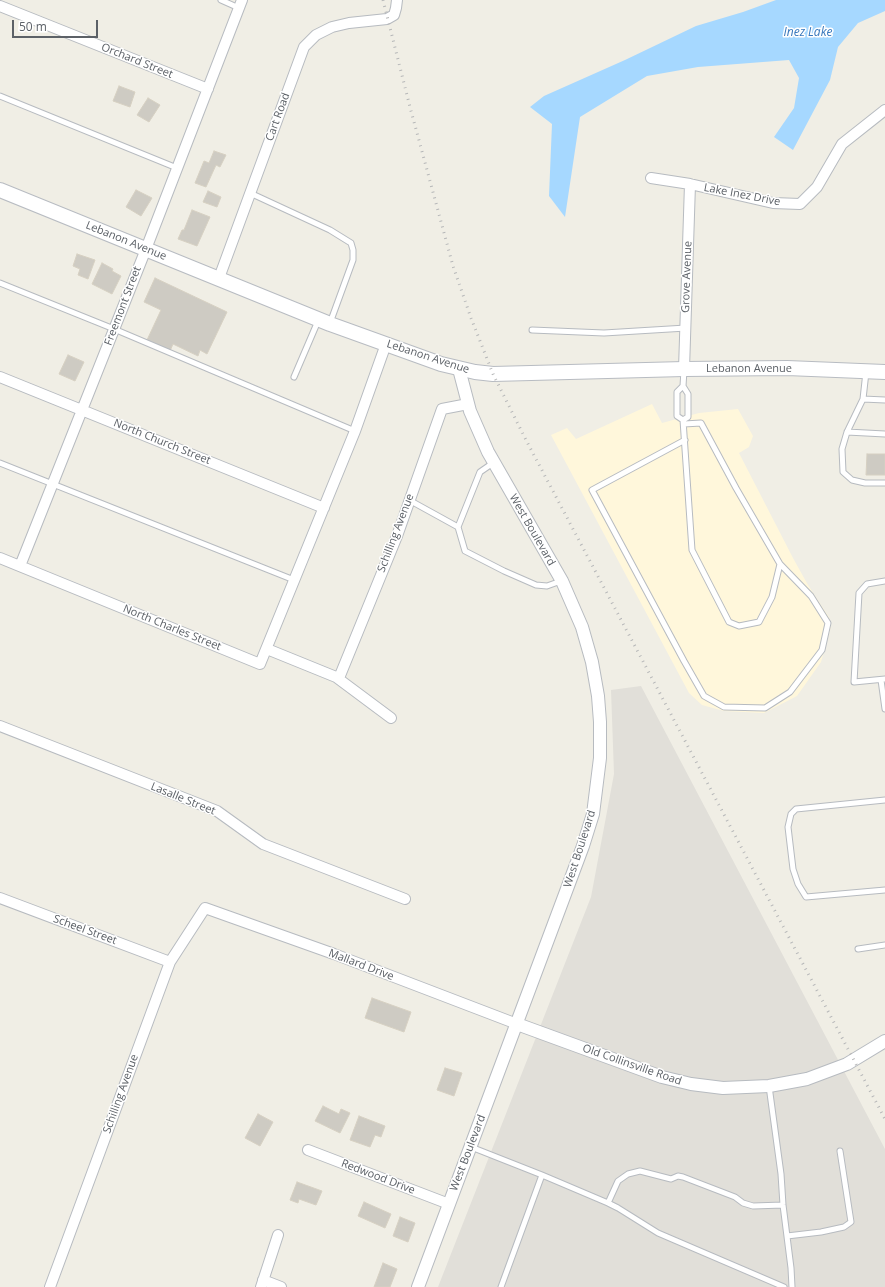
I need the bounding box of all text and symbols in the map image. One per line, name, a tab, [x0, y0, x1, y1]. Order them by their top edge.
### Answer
scale bar	[14, 12, 100, 38]
text: 50 m	[19, 18, 47, 35]
water label: Inez Lake	[784, 26, 832, 40]
street label: Orchard Street	[99, 41, 175, 81]
street label: Cart Road	[263, 91, 293, 143]
street label: Lake Inez Drive	[703, 181, 781, 209]
street label: Lebanon Avenue	[84, 219, 168, 263]
street label: Grove Avenue	[679, 241, 695, 313]
street label: Freemont Street	[102, 265, 144, 347]
street label: Lebanon Avenue	[385, 337, 471, 377]
street label: Lebanon Avenue	[706, 362, 792, 376]
street label: North Church Street	[112, 417, 212, 467]
street label: Schilling Avenue	[375, 492, 417, 574]
street label: West Boulevard	[506, 492, 558, 568]
street label: North Charles Street	[121, 602, 223, 654]
street label: Lasalle Street	[149, 780, 217, 818]
street label: West Boulevard	[561, 809, 599, 889]
street label: Scheel Street	[51, 912, 119, 948]
street label: Mallard Drive	[327, 947, 395, 983]
street label: Old Collinsville Road	[581, 1042, 683, 1088]
street label: Schilling Avenue	[101, 1053, 141, 1135]
street label: West Boulevard	[447, 1113, 489, 1193]
street label: Redwood Drive	[339, 1157, 417, 1197]

